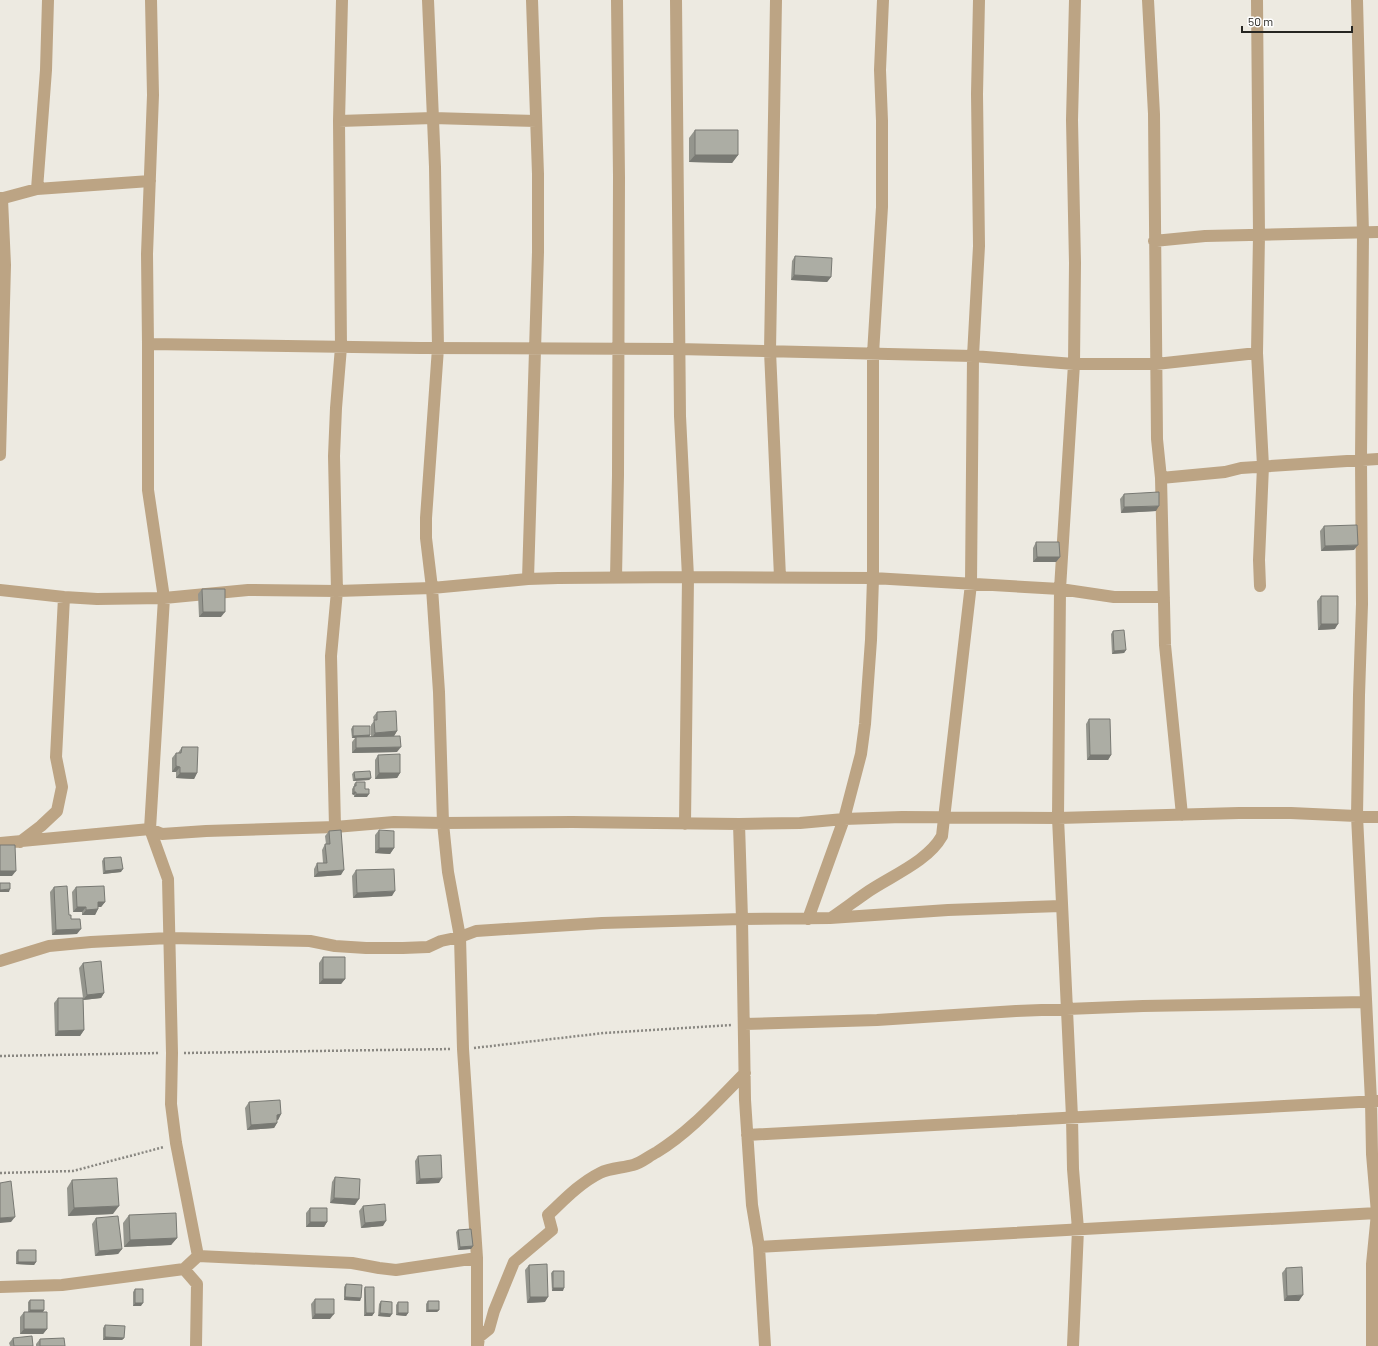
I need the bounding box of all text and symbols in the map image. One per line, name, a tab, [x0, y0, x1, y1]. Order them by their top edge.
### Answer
scale bar	[1242, 8, 1352, 34]
text: 50 m	[1248, 14, 1273, 28]

